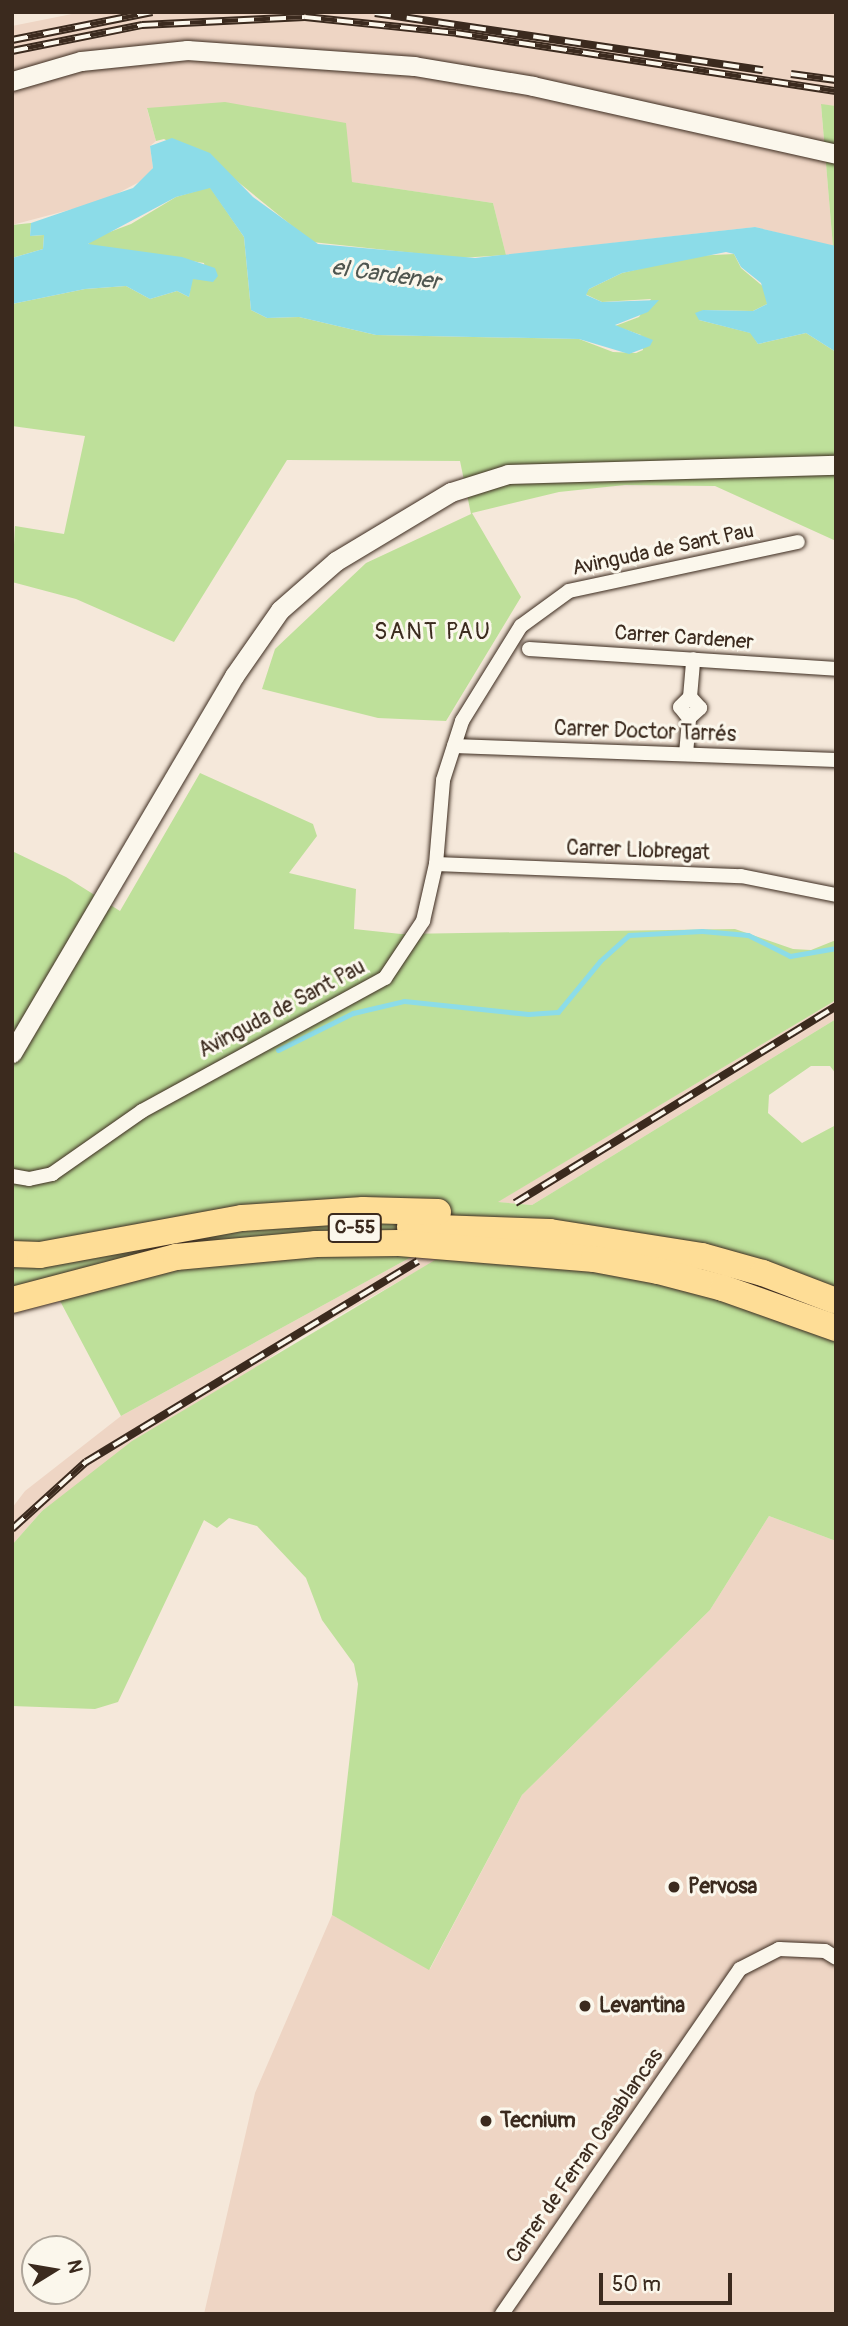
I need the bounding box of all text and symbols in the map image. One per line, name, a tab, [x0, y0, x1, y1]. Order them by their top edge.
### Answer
water label: el Cardener	[330, 254, 442, 296]
street label: Avinguda de Sant Pau	[570, 518, 756, 582]
district label: SANT PAU	[375, 618, 491, 646]
street label: Carrer Cardener	[613, 621, 755, 655]
street label: Carrer Doctor Tarrés	[553, 716, 737, 748]
street label: Carrer Llobregat	[566, 836, 710, 866]
street label: Avinguda de Sant Pau	[194, 954, 370, 1064]
road number: C-55	[327, 1212, 383, 1244]
place label: Pervosa	[688, 1874, 757, 1900]
marker: Pervosa	[666, 1879, 682, 1895]
place label: Levantina	[599, 1993, 685, 2019]
marker: Levantina	[577, 1998, 593, 2014]
street label: Carrer de Ferran Casablancas	[501, 2044, 669, 2268]
place label: Tecnium	[500, 2108, 576, 2134]
marker: Tecnium	[478, 2113, 494, 2129]
north arrow	[21, 2235, 91, 2305]
text: N	[62, 2258, 88, 2275]
scale bar	[603, 2260, 736, 2304]
text: 50 m	[612, 2271, 661, 2298]

